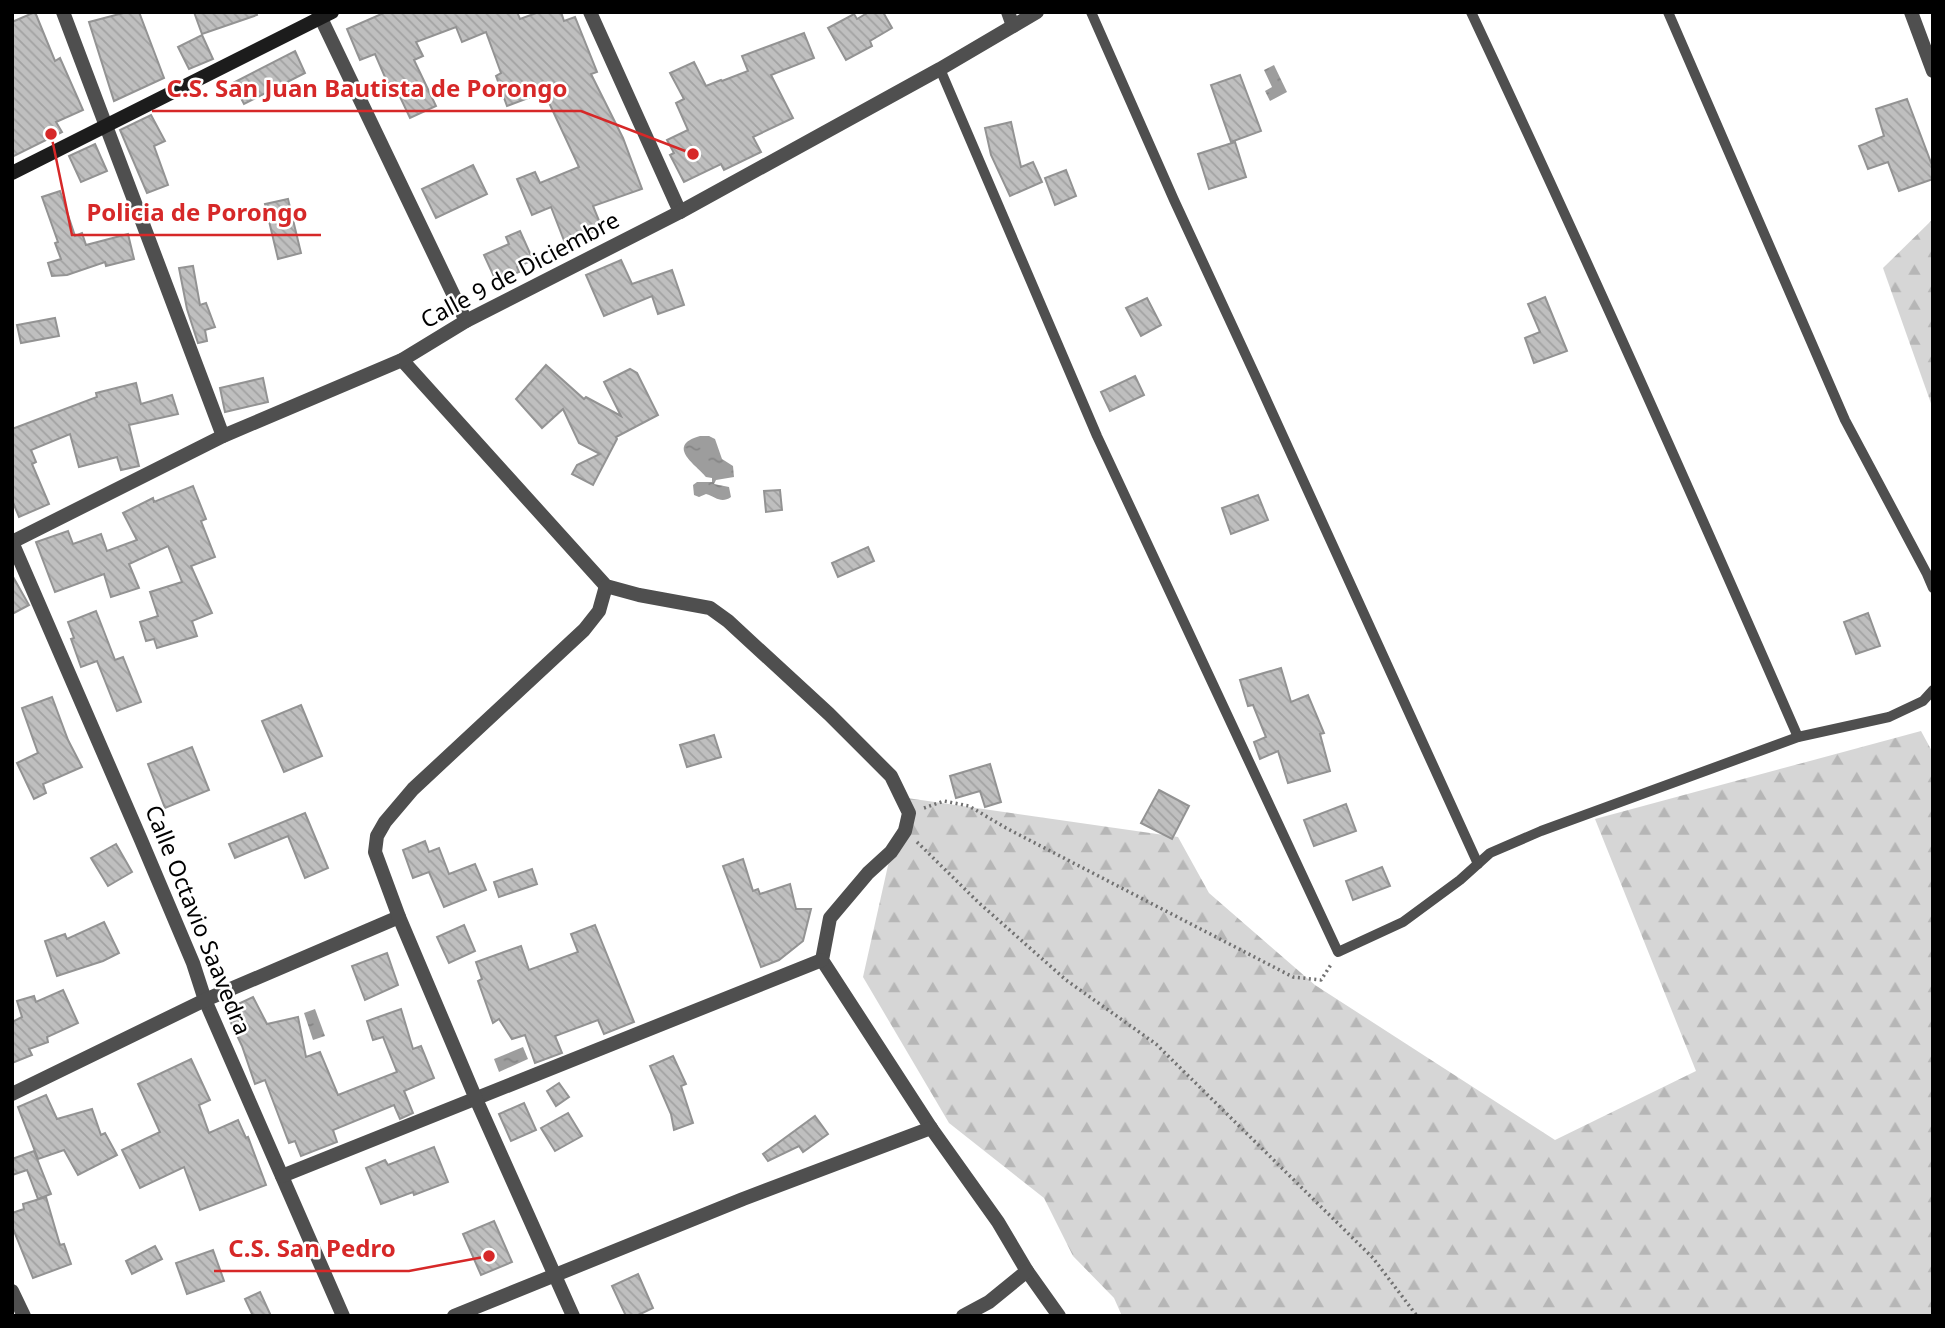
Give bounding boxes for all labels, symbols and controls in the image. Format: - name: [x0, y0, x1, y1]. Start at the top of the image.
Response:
- callout: C.S. San Juan Bautista de Porongo: [152, 66, 581, 111]
- text: C.S. San Juan Bautista de Porongo: [167, 71, 567, 104]
- callout: Policia de Porongo: [72, 190, 321, 235]
- text: Policia de Porongo: [86, 195, 308, 228]
- street label: Calle 9 de Diciembre: [415, 203, 625, 335]
- street label: Calle Octavio Saavedra: [138, 800, 260, 1039]
- callout: C.S. San Pedro: [214, 1226, 409, 1271]
- text: C.S. San Pedro: [228, 1231, 396, 1264]

